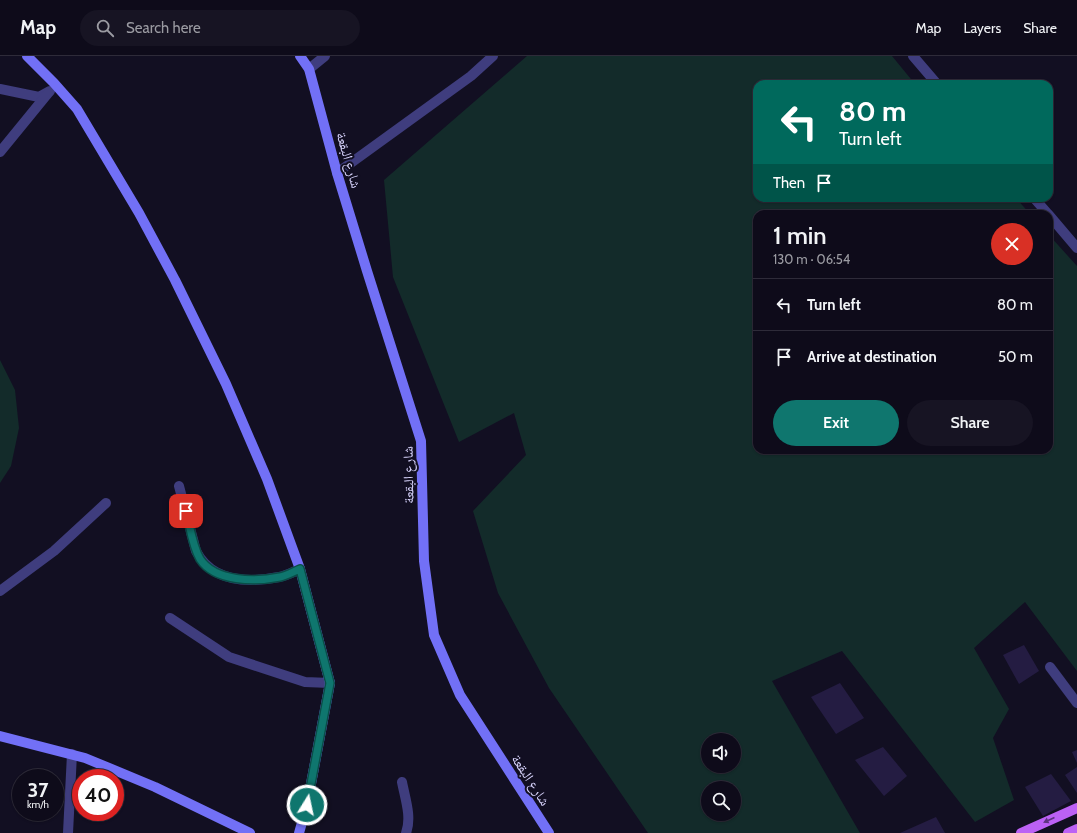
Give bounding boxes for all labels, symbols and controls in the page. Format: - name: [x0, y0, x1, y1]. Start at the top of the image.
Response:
- search box: [80, 10, 360, 46]
- text: Map: [20, 16, 56, 39]
- icon: search: [94, 17, 116, 39]
- text: Search here: [126, 19, 201, 37]
- text: Map: [916, 19, 941, 37]
- text: Layers: [963, 19, 1001, 37]
- text: Share: [1023, 19, 1057, 37]
- text: 80 m: [839, 94, 906, 128]
- icon: left: [773, 96, 825, 148]
- text: Turn left: [839, 128, 902, 150]
- street label: شارع البقعة: [331, 130, 366, 190]
- icon: arrive: [813, 172, 835, 194]
- text: Then: [773, 174, 805, 192]
- text: 1 min: [773, 221, 827, 250]
- button: close: [991, 223, 1033, 265]
- text: 130 m · 06:54: [773, 251, 850, 267]
- icon: left: [773, 294, 795, 316]
- text: Turn left: [807, 296, 861, 314]
- text: 80 m: [997, 296, 1033, 314]
- icon: arrive: [773, 346, 795, 368]
- text: Arrive at destination: [807, 348, 937, 366]
- text: 50 m: [998, 348, 1033, 366]
- button: Exit: [773, 400, 899, 446]
- button: Share: [907, 400, 1033, 446]
- street label: شارع البقعة: [398, 446, 419, 504]
- pin: [169, 494, 203, 528]
- icon: arrive: [175, 500, 197, 522]
- map controls: [701, 733, 741, 821]
- button: sound: [701, 733, 741, 773]
- street label: شارع البقعة: [507, 751, 554, 810]
- speed limit sign: 40: [72, 769, 124, 821]
- text: 37: [28, 778, 48, 802]
- button: search: [701, 781, 741, 821]
- position arrow: [286, 784, 328, 826]
- text: km/h: [27, 798, 49, 811]
- one-way arrow: [1042, 818, 1054, 824]

